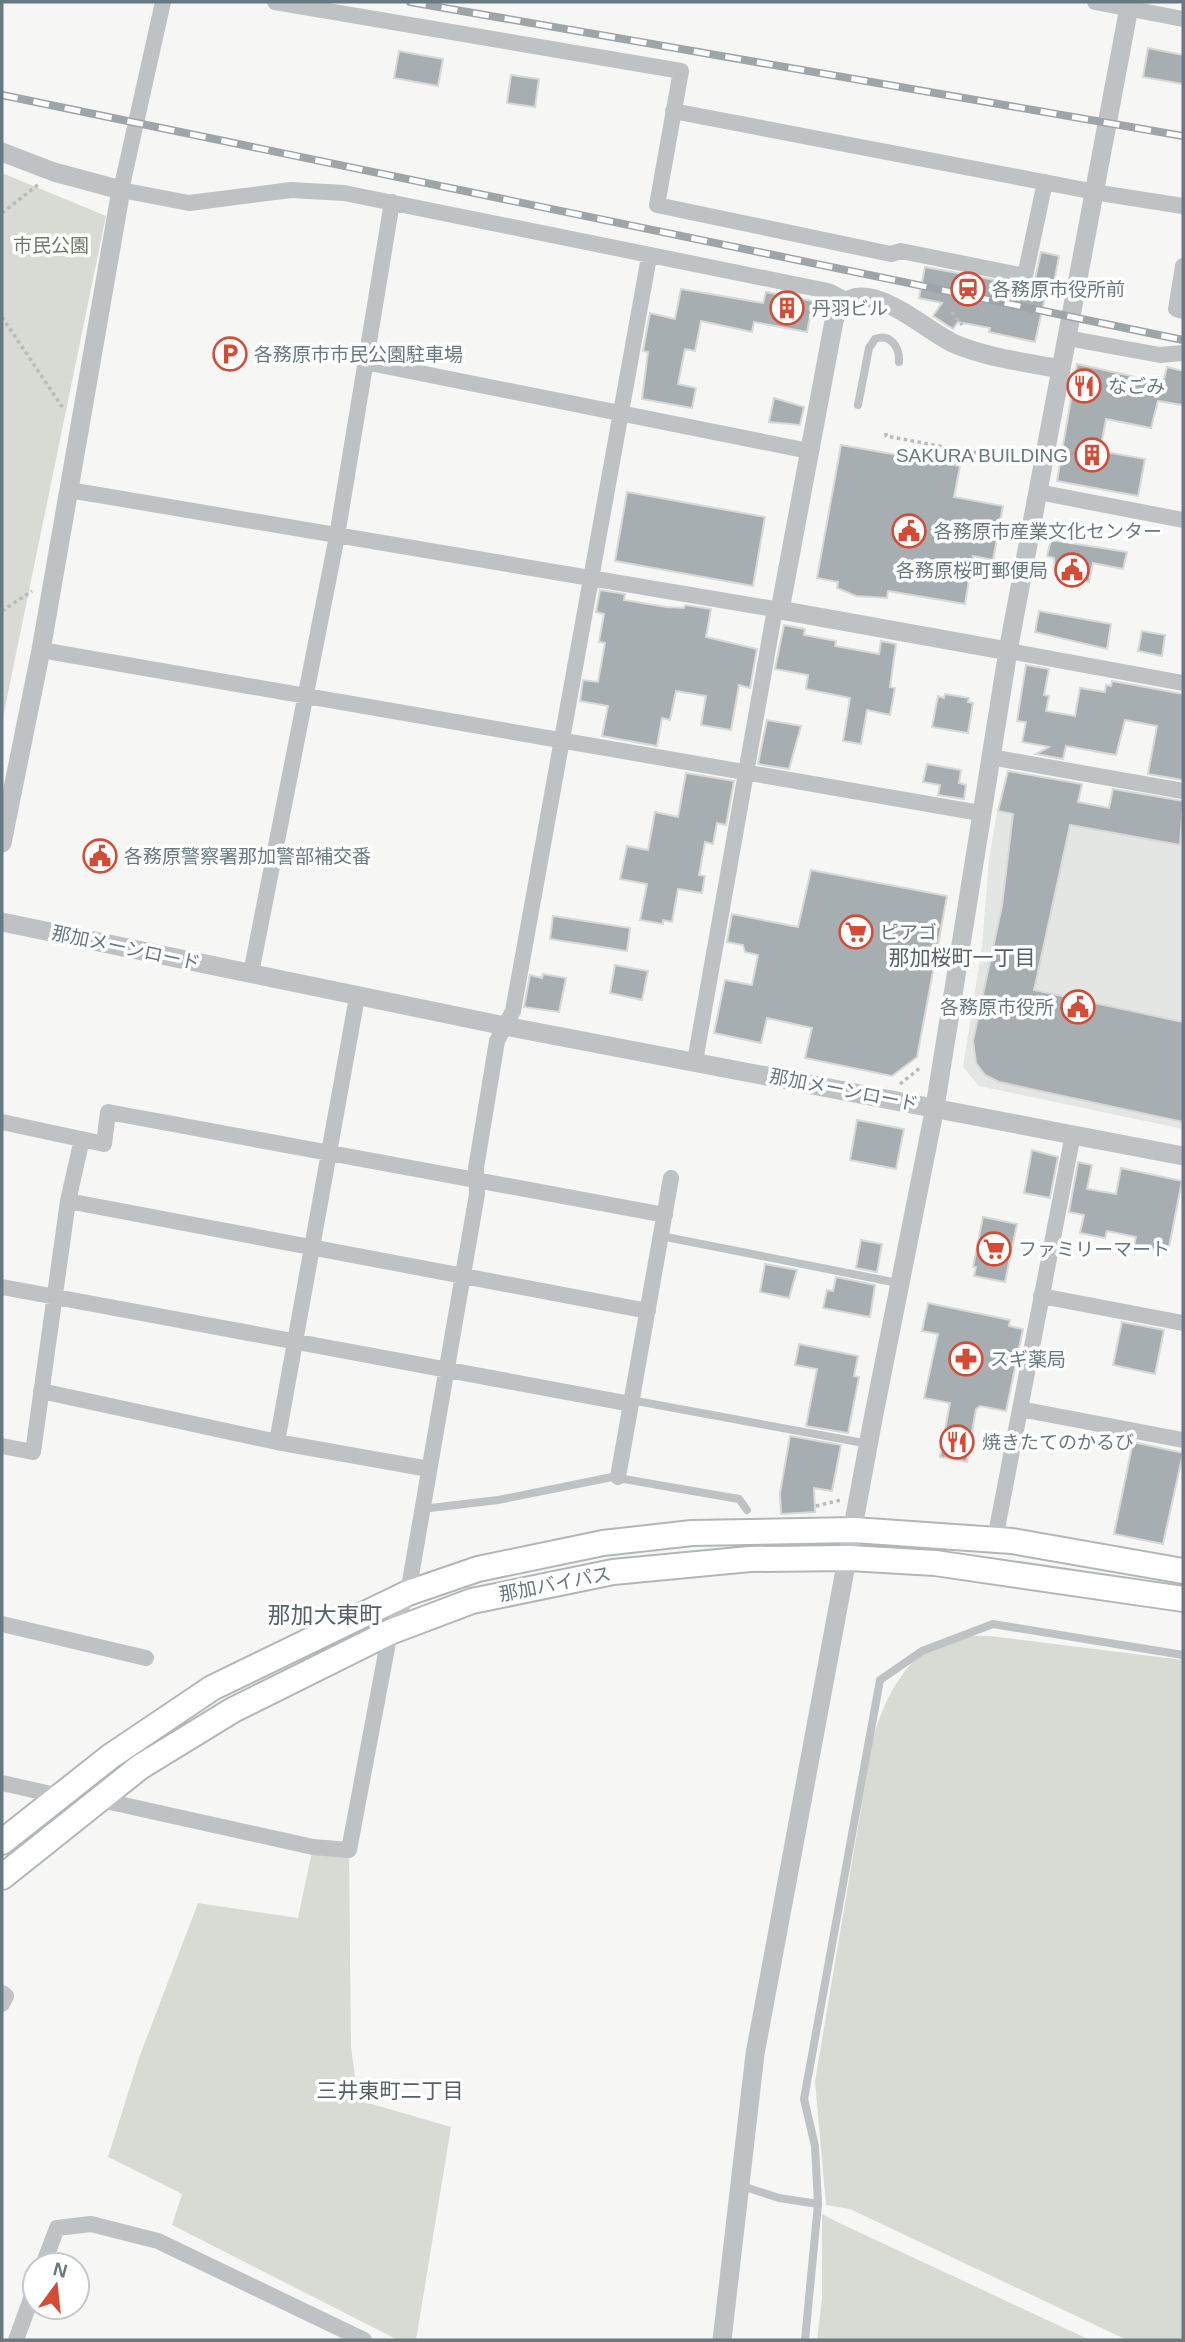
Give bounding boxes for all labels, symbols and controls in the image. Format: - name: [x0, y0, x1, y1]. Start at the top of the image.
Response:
- park label: 市民公園: [13, 235, 89, 256]
- station icon: 各務原市役所前: [949, 270, 987, 308]
- place label: 各務原市役所前: [992, 279, 1125, 300]
- building icon: 丹羽ビル: [768, 289, 806, 327]
- place label: 丹羽ビル: [812, 298, 888, 319]
- parking icon: 各務原市市民公園駐車場: [211, 335, 249, 373]
- place label: 各務原市市民公園駐車場: [254, 344, 463, 365]
- restaurant icon: なごみ: [1065, 367, 1103, 405]
- place label: なごみ: [1108, 376, 1165, 397]
- building icon: SAKURA BUILDING: [1073, 436, 1111, 474]
- place label: SAKURA BUILDING: [896, 445, 1068, 466]
- public building icon: 各務原市産業文化センター: [890, 512, 928, 550]
- place label: 各務原市産業文化センター: [934, 521, 1162, 542]
- public building icon: 各務原桜町郵便局: [1053, 551, 1091, 589]
- place label: 各務原桜町郵便局: [896, 560, 1048, 581]
- public building icon: 各務原警察署那加警部補交番: [81, 837, 119, 875]
- place label: 各務原警察署那加警部補交番: [124, 846, 371, 867]
- supermarket icon: ピアゴ: [837, 913, 875, 951]
- street label: 那加メーンロード: [50, 922, 202, 974]
- place label: ピアゴ: [880, 922, 937, 943]
- district label: 那加桜町一丁目: [889, 946, 1036, 969]
- public building icon: 各務原市役所: [1059, 988, 1097, 1026]
- place label: 各務原市役所: [940, 997, 1054, 1018]
- street label: 那加メーンロード: [768, 1065, 920, 1115]
- supermarket icon: ファミリーマート: [975, 1230, 1013, 1268]
- place label: ファミリーマート: [1018, 1239, 1170, 1260]
- pharmacy icon: スギ薬局: [947, 1340, 985, 1378]
- place label: スギ薬局: [990, 1349, 1066, 1370]
- restaurant icon: 焼きたてのかるび: [938, 1423, 976, 1461]
- place label: 焼きたてのかるび: [982, 1432, 1134, 1453]
- street label: 那加バイパス: [497, 1563, 613, 1605]
- district label: 那加大東町: [268, 1602, 383, 1628]
- district label: 三井東町二丁目: [317, 2079, 464, 2102]
- north arrow: [21, 2251, 91, 2321]
- text: N: [51, 2258, 70, 2282]

